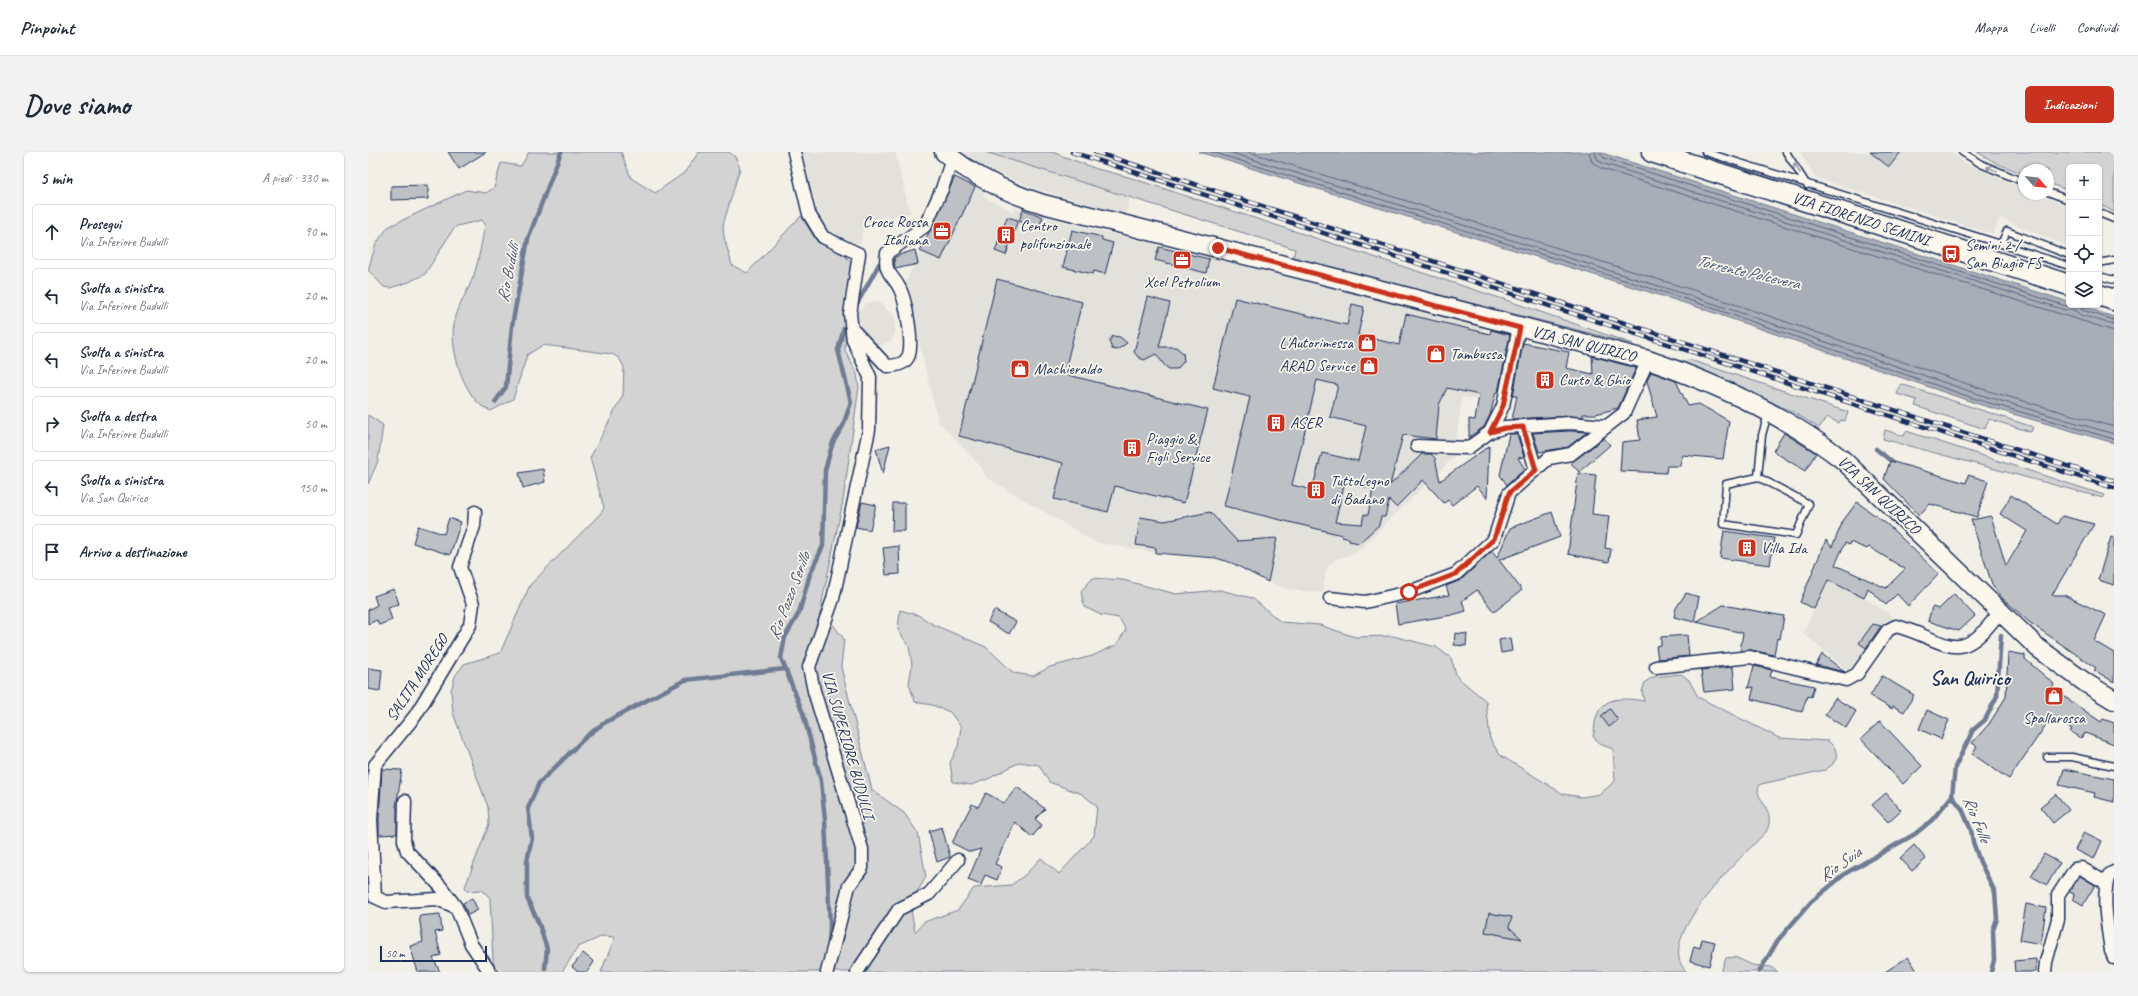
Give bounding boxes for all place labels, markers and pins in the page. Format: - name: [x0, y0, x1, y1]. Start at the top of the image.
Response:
- place label: Croce Rossa Italiana: [863, 212, 929, 250]
- place label: Centro polifunzionale: [1020, 216, 1092, 254]
- office icon: Croce Rossa Italiana: [931, 220, 953, 242]
- building icon: Centro polifunzionale: [995, 224, 1017, 246]
- place label: Semini 2 / San Biagio FS: [1965, 235, 2044, 273]
- bus stop icon: Semini 2 / San Biagio FS: [1940, 243, 1962, 265]
- office icon: Xcel Petrolium: [1171, 249, 1193, 271]
- place label: Xcel Petrolium: [1144, 272, 1221, 292]
- shop icon: L'Autorimessa: [1356, 332, 1378, 354]
- place label: L'Autorimessa: [1279, 333, 1355, 353]
- shop icon: Tambussa: [1425, 343, 1447, 365]
- place label: Tambussa: [1450, 344, 1504, 364]
- shop icon: ARAD Service: [1358, 355, 1380, 377]
- place label: ARAD Service: [1280, 356, 1357, 376]
- shop icon: Machieraldo: [1009, 358, 1031, 380]
- place label: Machieraldo: [1034, 359, 1103, 379]
- building icon: Curto & Ghio: [1534, 369, 1556, 391]
- place label: Curto & Ghio: [1559, 370, 1632, 390]
- building icon: ASER: [1265, 412, 1287, 434]
- place label: ASER: [1290, 413, 1324, 433]
- place label: Piaggio & Figli Service: [1146, 429, 1211, 467]
- building icon: Piaggio & Figli Service: [1121, 437, 1143, 459]
- place label: TuttoLegno di Badano: [1330, 471, 1390, 509]
- building icon: TuttoLegno di Badano: [1305, 479, 1327, 501]
- building icon: Villa Ida: [1736, 537, 1758, 559]
- place label: Villa Ida: [1761, 538, 1808, 558]
- shop icon: Spallarossa: [2043, 685, 2065, 707]
- place label: Spallarossa: [2023, 708, 2086, 728]

